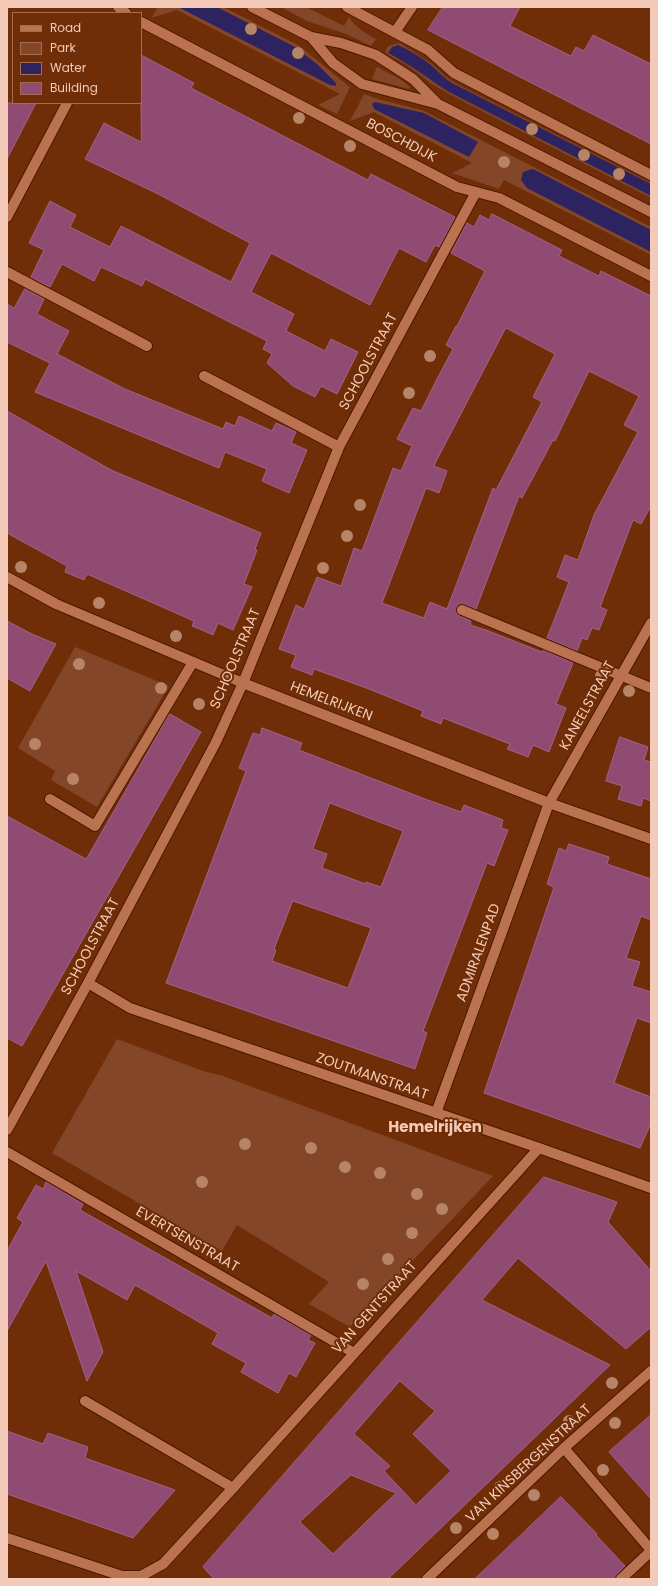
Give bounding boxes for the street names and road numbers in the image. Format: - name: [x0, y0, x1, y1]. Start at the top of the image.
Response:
- street label: BOSCHDIJK: [363, 115, 439, 167]
- street label: SCHOOLSTRAAT: [336, 311, 402, 413]
- street label: SCHOOLSTRAAT: [207, 606, 265, 712]
- street label: KANEELSTRAAT: [557, 659, 619, 753]
- street label: HEMELRIJKEN: [287, 679, 375, 725]
- street label: SCHOOLSTRAAT: [58, 896, 124, 998]
- street label: ADMIRALENPAD: [453, 902, 505, 1004]
- street label: ZOUTMANSTRAAT: [314, 1050, 430, 1104]
- street label: EVERTSENSTRAAT: [133, 1204, 241, 1276]
- street label: VAN GENTSTRAAT: [329, 1258, 421, 1358]
- street label: VAN KINSBERGENSTRAAT: [463, 1401, 595, 1527]

